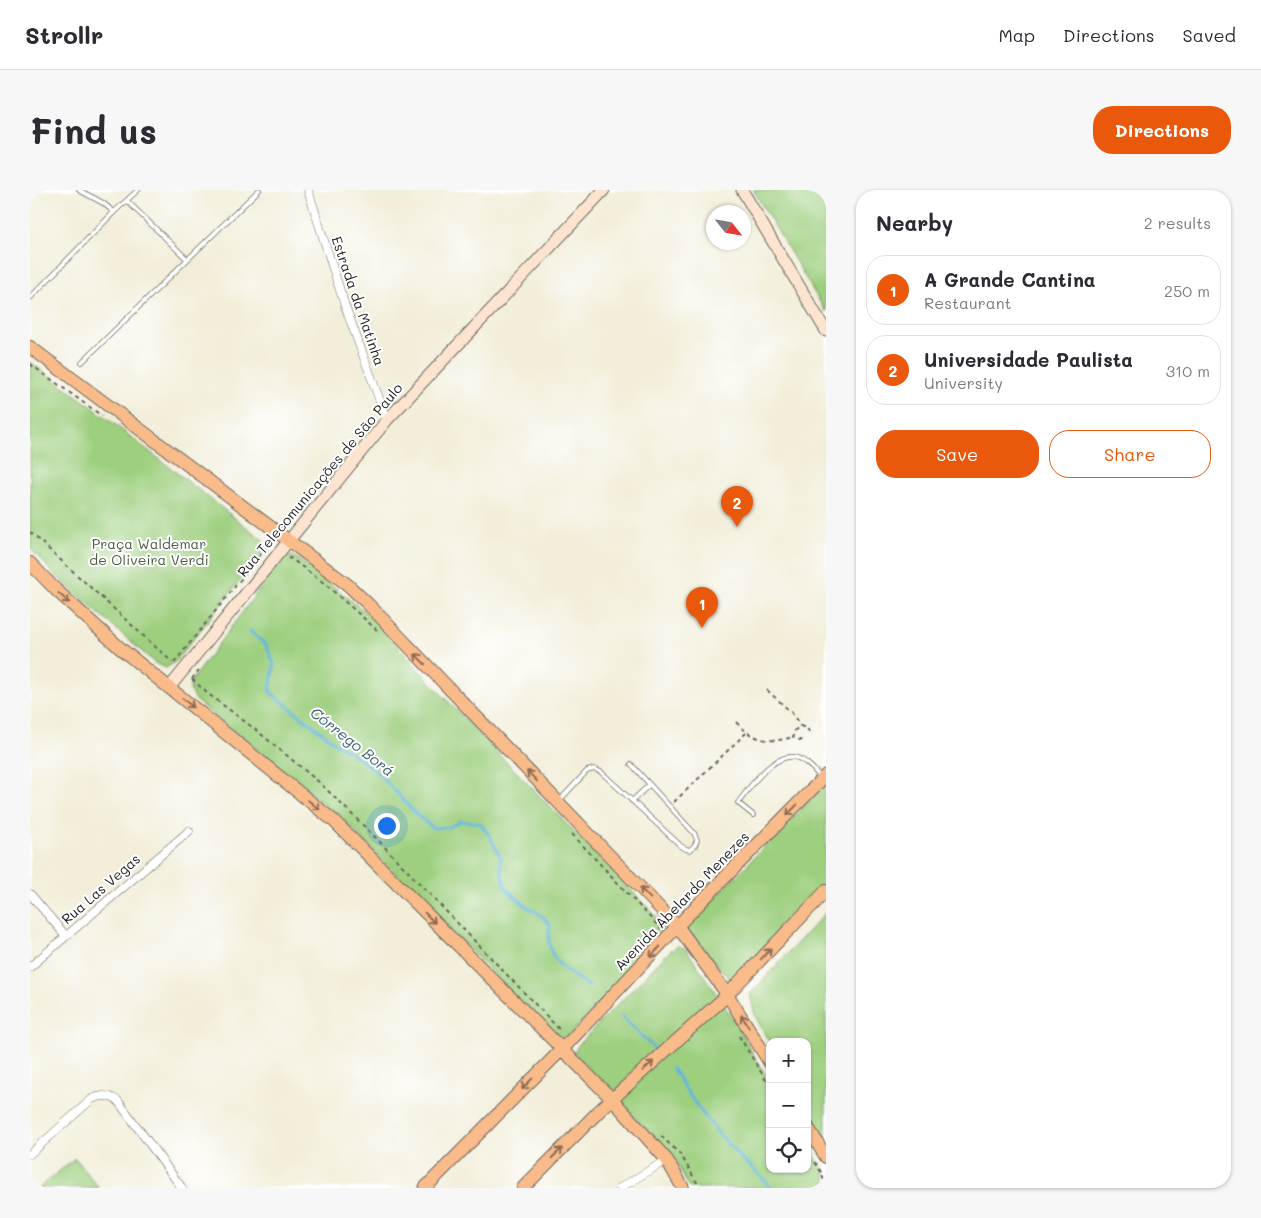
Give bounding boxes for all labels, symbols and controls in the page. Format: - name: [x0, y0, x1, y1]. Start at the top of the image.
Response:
- text: Strollr: [25, 19, 103, 50]
- text: Map: [998, 23, 1035, 47]
- text: Directions: [1063, 23, 1155, 47]
- text: Saved: [1183, 23, 1236, 47]
- button: Directions: [1093, 106, 1231, 154]
- text: Find us: [30, 107, 157, 153]
- north arrow: [706, 205, 751, 250]
- text: Nearby: [876, 209, 953, 236]
- text: 2 results: [1144, 212, 1211, 233]
- street label: Estrada da Matinha: [327, 234, 390, 368]
- text: A Grande Cantina: [924, 267, 1095, 292]
- text: 1: [889, 280, 897, 301]
- text: 250 m: [1164, 280, 1210, 301]
- text: Restaurant: [924, 292, 1012, 313]
- text: Universidade Paulista: [924, 347, 1133, 372]
- text: 2: [889, 360, 897, 381]
- text: 310 m: [1166, 360, 1210, 381]
- text: University: [924, 372, 1003, 393]
- street label: Rua Telecomunicações de São Paulo: [233, 379, 406, 581]
- button: Save: [876, 430, 1039, 478]
- button: Share: [1049, 430, 1211, 478]
- pin: 2: [721, 486, 753, 527]
- park label: Praça Waldemar de Oliveira Verdi: [89, 534, 209, 569]
- pin: 1: [686, 587, 718, 628]
- one-way arrow: [58, 592, 71, 603]
- one-way arrow: [414, 652, 426, 665]
- one-way arrow: [181, 697, 194, 708]
- water label: Córrego Borá: [306, 702, 399, 780]
- one-way arrow: [526, 770, 538, 783]
- one-way arrow: [308, 799, 321, 810]
- one-way arrow: [786, 803, 798, 816]
- your location: [374, 813, 400, 839]
- street label: Avenida Abelardo Menezes: [610, 827, 753, 974]
- street label: Rua Las Vegas: [57, 849, 144, 928]
- one-way arrow: [639, 887, 651, 900]
- one-way arrow: [424, 912, 437, 924]
- one-way arrow: [649, 945, 661, 958]
- one-way arrow: [759, 949, 771, 961]
- one-way arrow: [739, 1015, 749, 1029]
- map controls: [766, 1038, 811, 1173]
- button: +: [766, 1038, 811, 1083]
- one-way arrow: [641, 1061, 654, 1072]
- one-way arrow: [521, 1077, 533, 1090]
- button: −: [766, 1083, 811, 1128]
- button: locate: [766, 1128, 811, 1173]
- one-way arrow: [551, 1147, 563, 1159]

